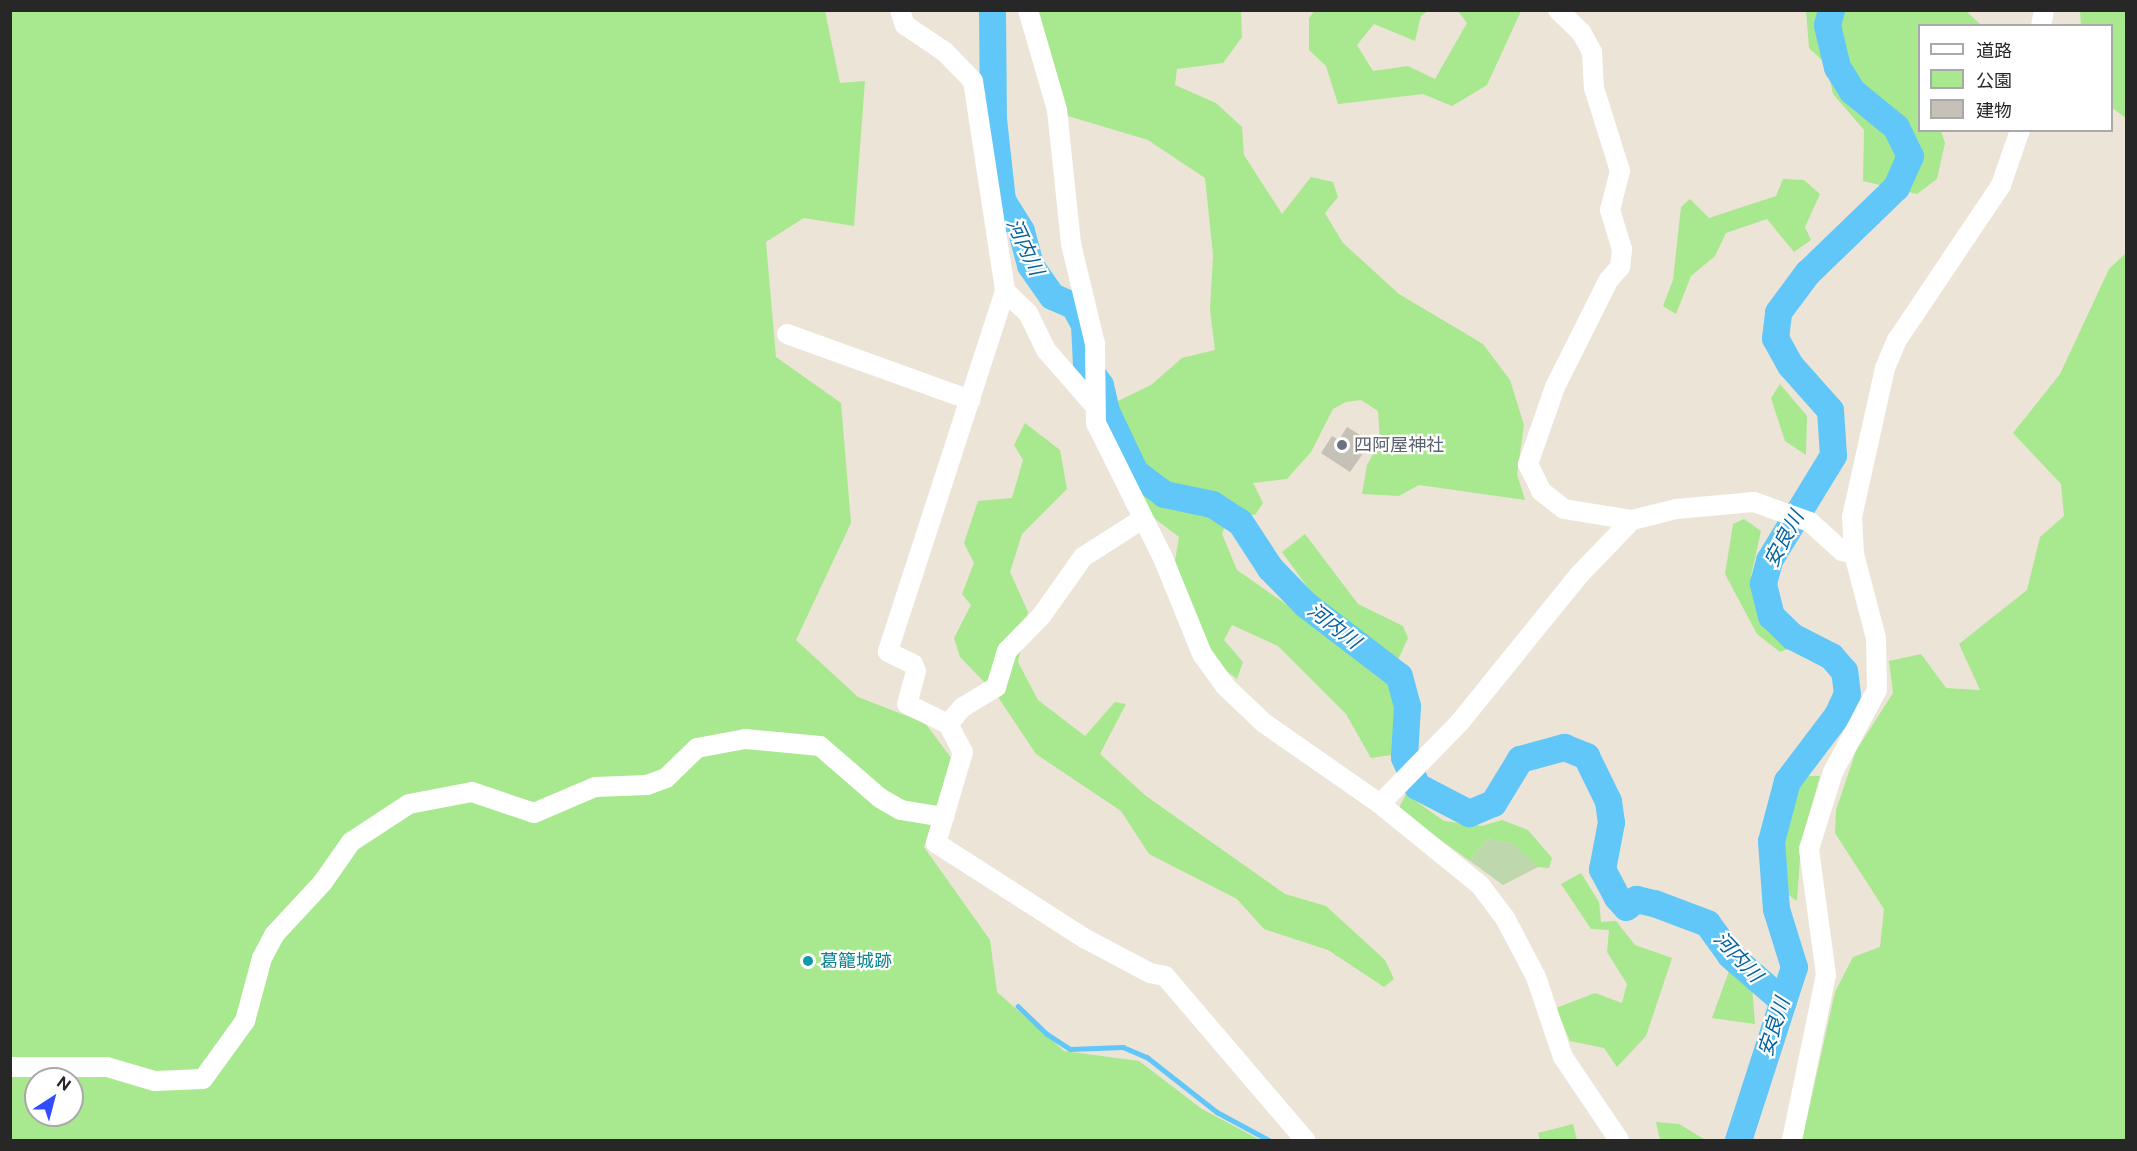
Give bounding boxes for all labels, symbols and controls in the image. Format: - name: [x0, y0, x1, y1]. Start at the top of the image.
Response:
- legend: [1918, 24, 2113, 132]
- text: 道路: [1976, 40, 2012, 61]
- text: 公園: [1976, 70, 2012, 91]
- text: 建物: [1976, 100, 2012, 121]
- water label: 河内川: [1001, 215, 1049, 279]
- place label: 四阿屋神社: [1354, 434, 1444, 456]
- marker: 四阿屋神社: [1335, 438, 1349, 452]
- water label: 安良川: [1759, 507, 1809, 571]
- water label: 河内川: [1303, 598, 1365, 654]
- water label: 河内川: [1709, 927, 1767, 987]
- place label: 葛籠城跡: [820, 950, 892, 972]
- marker: 葛籠城跡: [801, 954, 815, 968]
- water label: 安良川: [1753, 995, 1795, 1059]
- north arrow: [24, 1067, 84, 1127]
- text: N: [53, 1072, 74, 1095]

